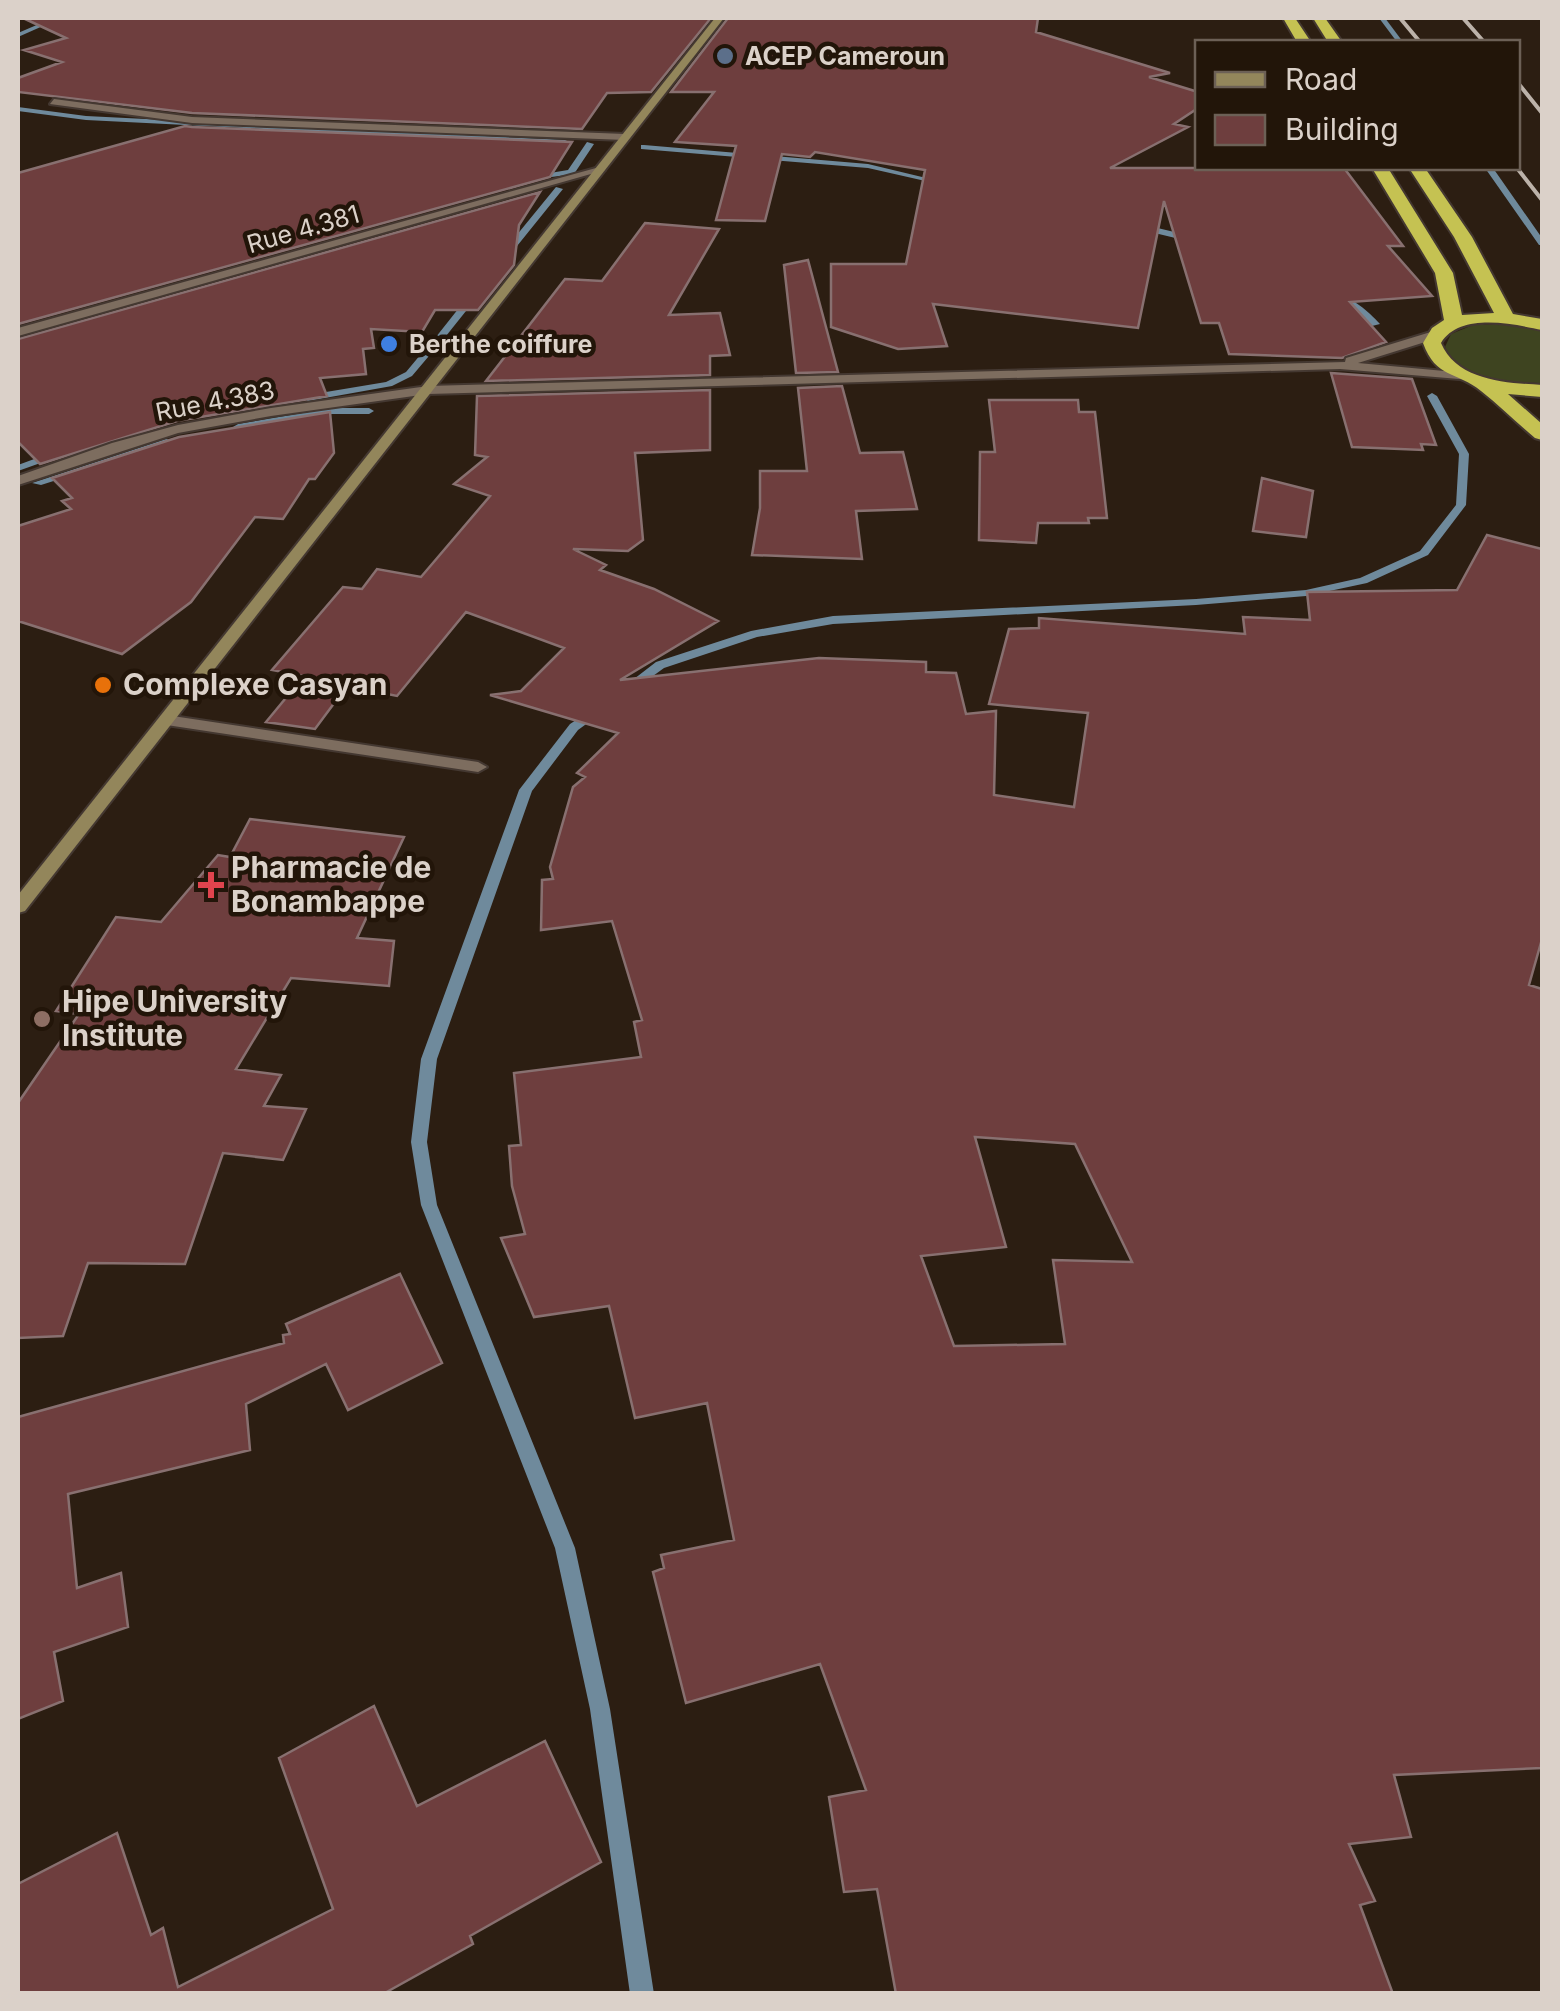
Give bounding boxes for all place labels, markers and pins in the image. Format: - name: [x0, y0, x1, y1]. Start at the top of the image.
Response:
- place label: ACEP Cameroun: [745, 41, 945, 71]
- marker: ACEP Cameroun: [714, 45, 736, 67]
- place label: Berthe coiffure: [409, 329, 592, 359]
- marker: Berthe coiffure: [378, 333, 400, 355]
- place label: Complexe Casyan: [123, 666, 387, 702]
- marker: Complexe Casyan: [92, 674, 114, 696]
- place label: Pharmacie de Bonambappe: [231, 849, 431, 919]
- marker: Pharmacie de Bonambappe: [200, 874, 222, 896]
- place label: Hipe University Institute: [62, 983, 287, 1053]
- marker: Hipe University Institute: [31, 1008, 53, 1030]

